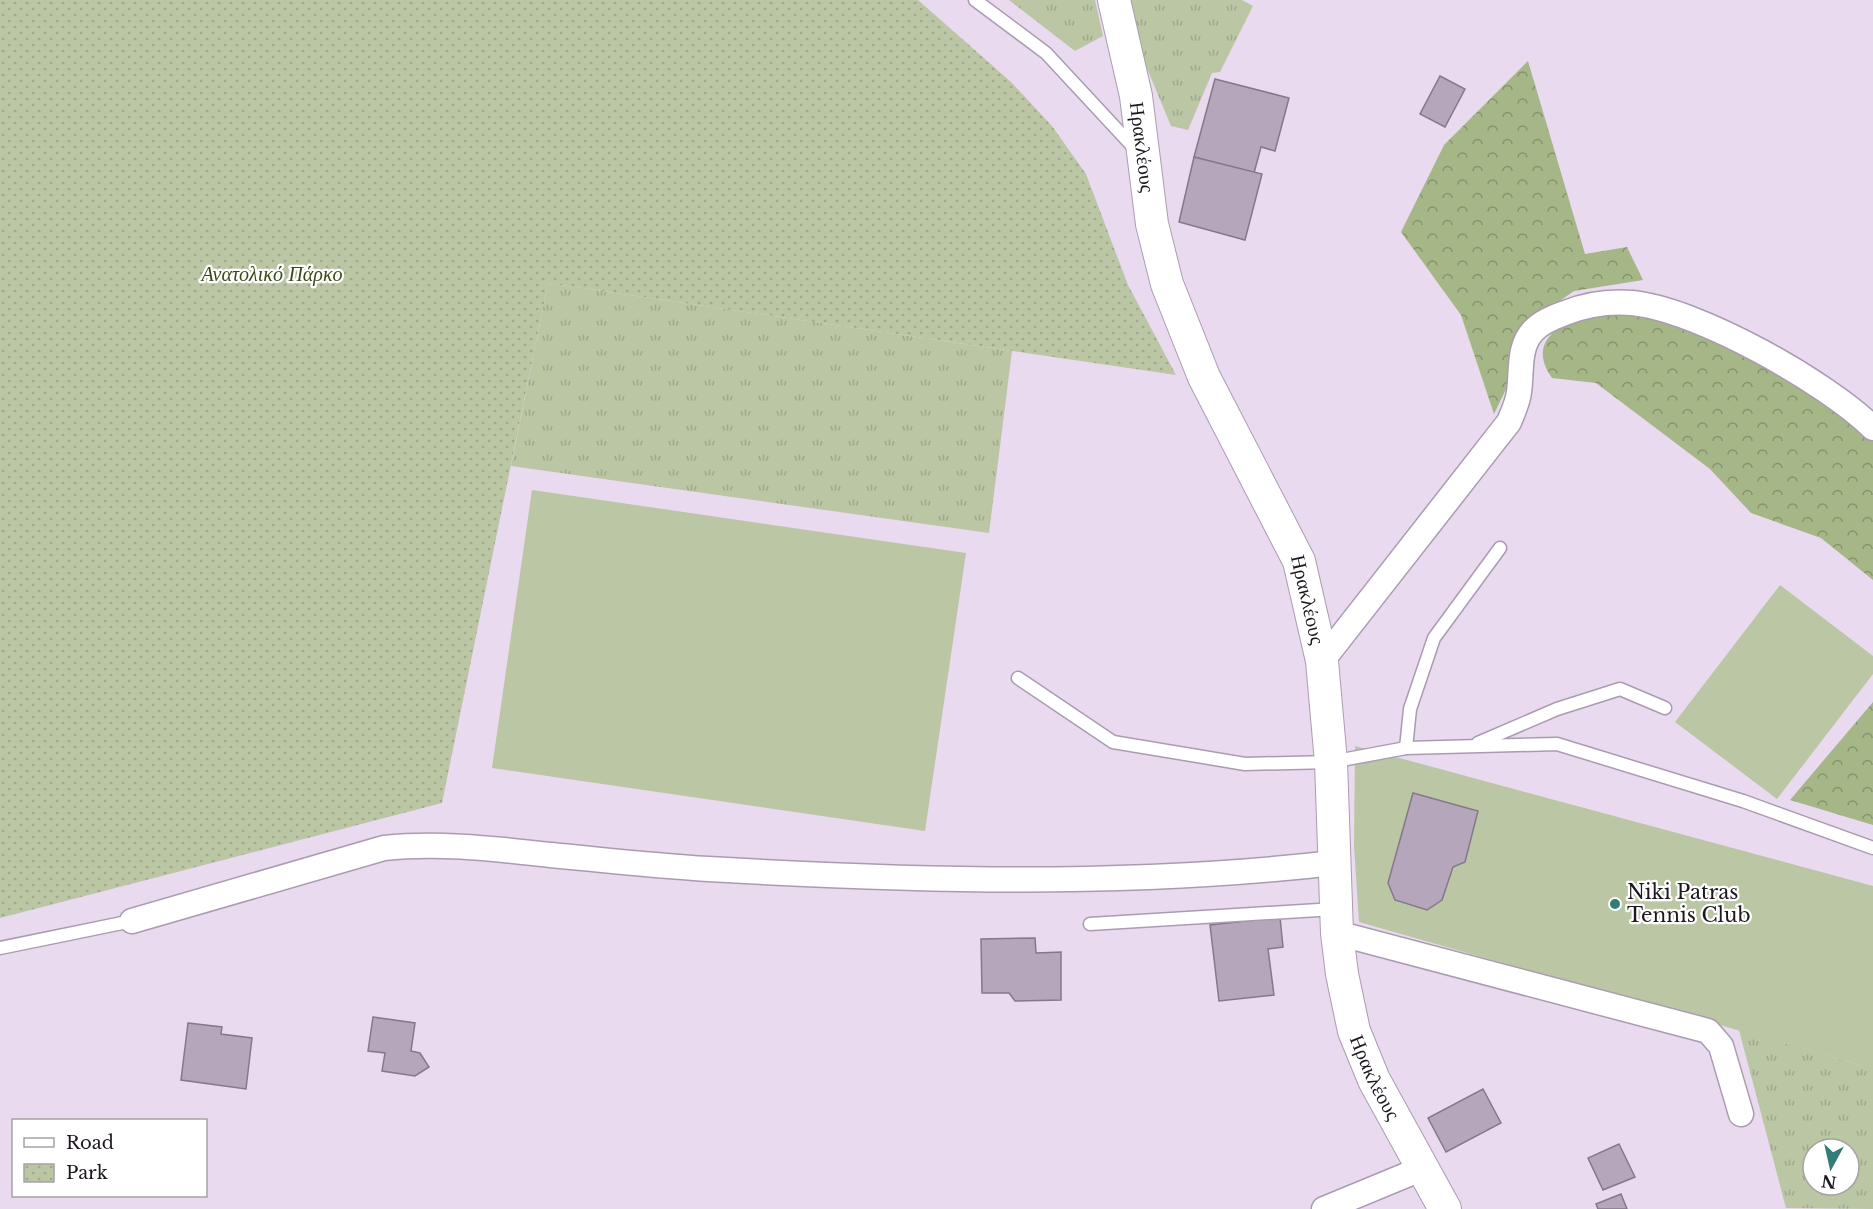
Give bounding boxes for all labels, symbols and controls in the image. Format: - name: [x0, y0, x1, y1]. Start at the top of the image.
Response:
- street label: Ηρακλέους: [1125, 101, 1160, 194]
- park label: Ανατολικό Πάρκο: [199, 262, 343, 286]
- street label: Ηρακλέους: [1286, 552, 1330, 647]
- place label: Niki Patras Tennis Club: [1627, 880, 1751, 927]
- marker: Niki Patras Tennis Club: [1608, 897, 1622, 911]
- street label: Ηρακλέους: [1345, 1031, 1405, 1124]
- legend: [12, 1119, 207, 1197]
- text: Road: [66, 1132, 114, 1154]
- north arrow: [1801, 1137, 1861, 1197]
- text: Park: [66, 1162, 108, 1184]
- text: N: [1820, 1171, 1838, 1193]

